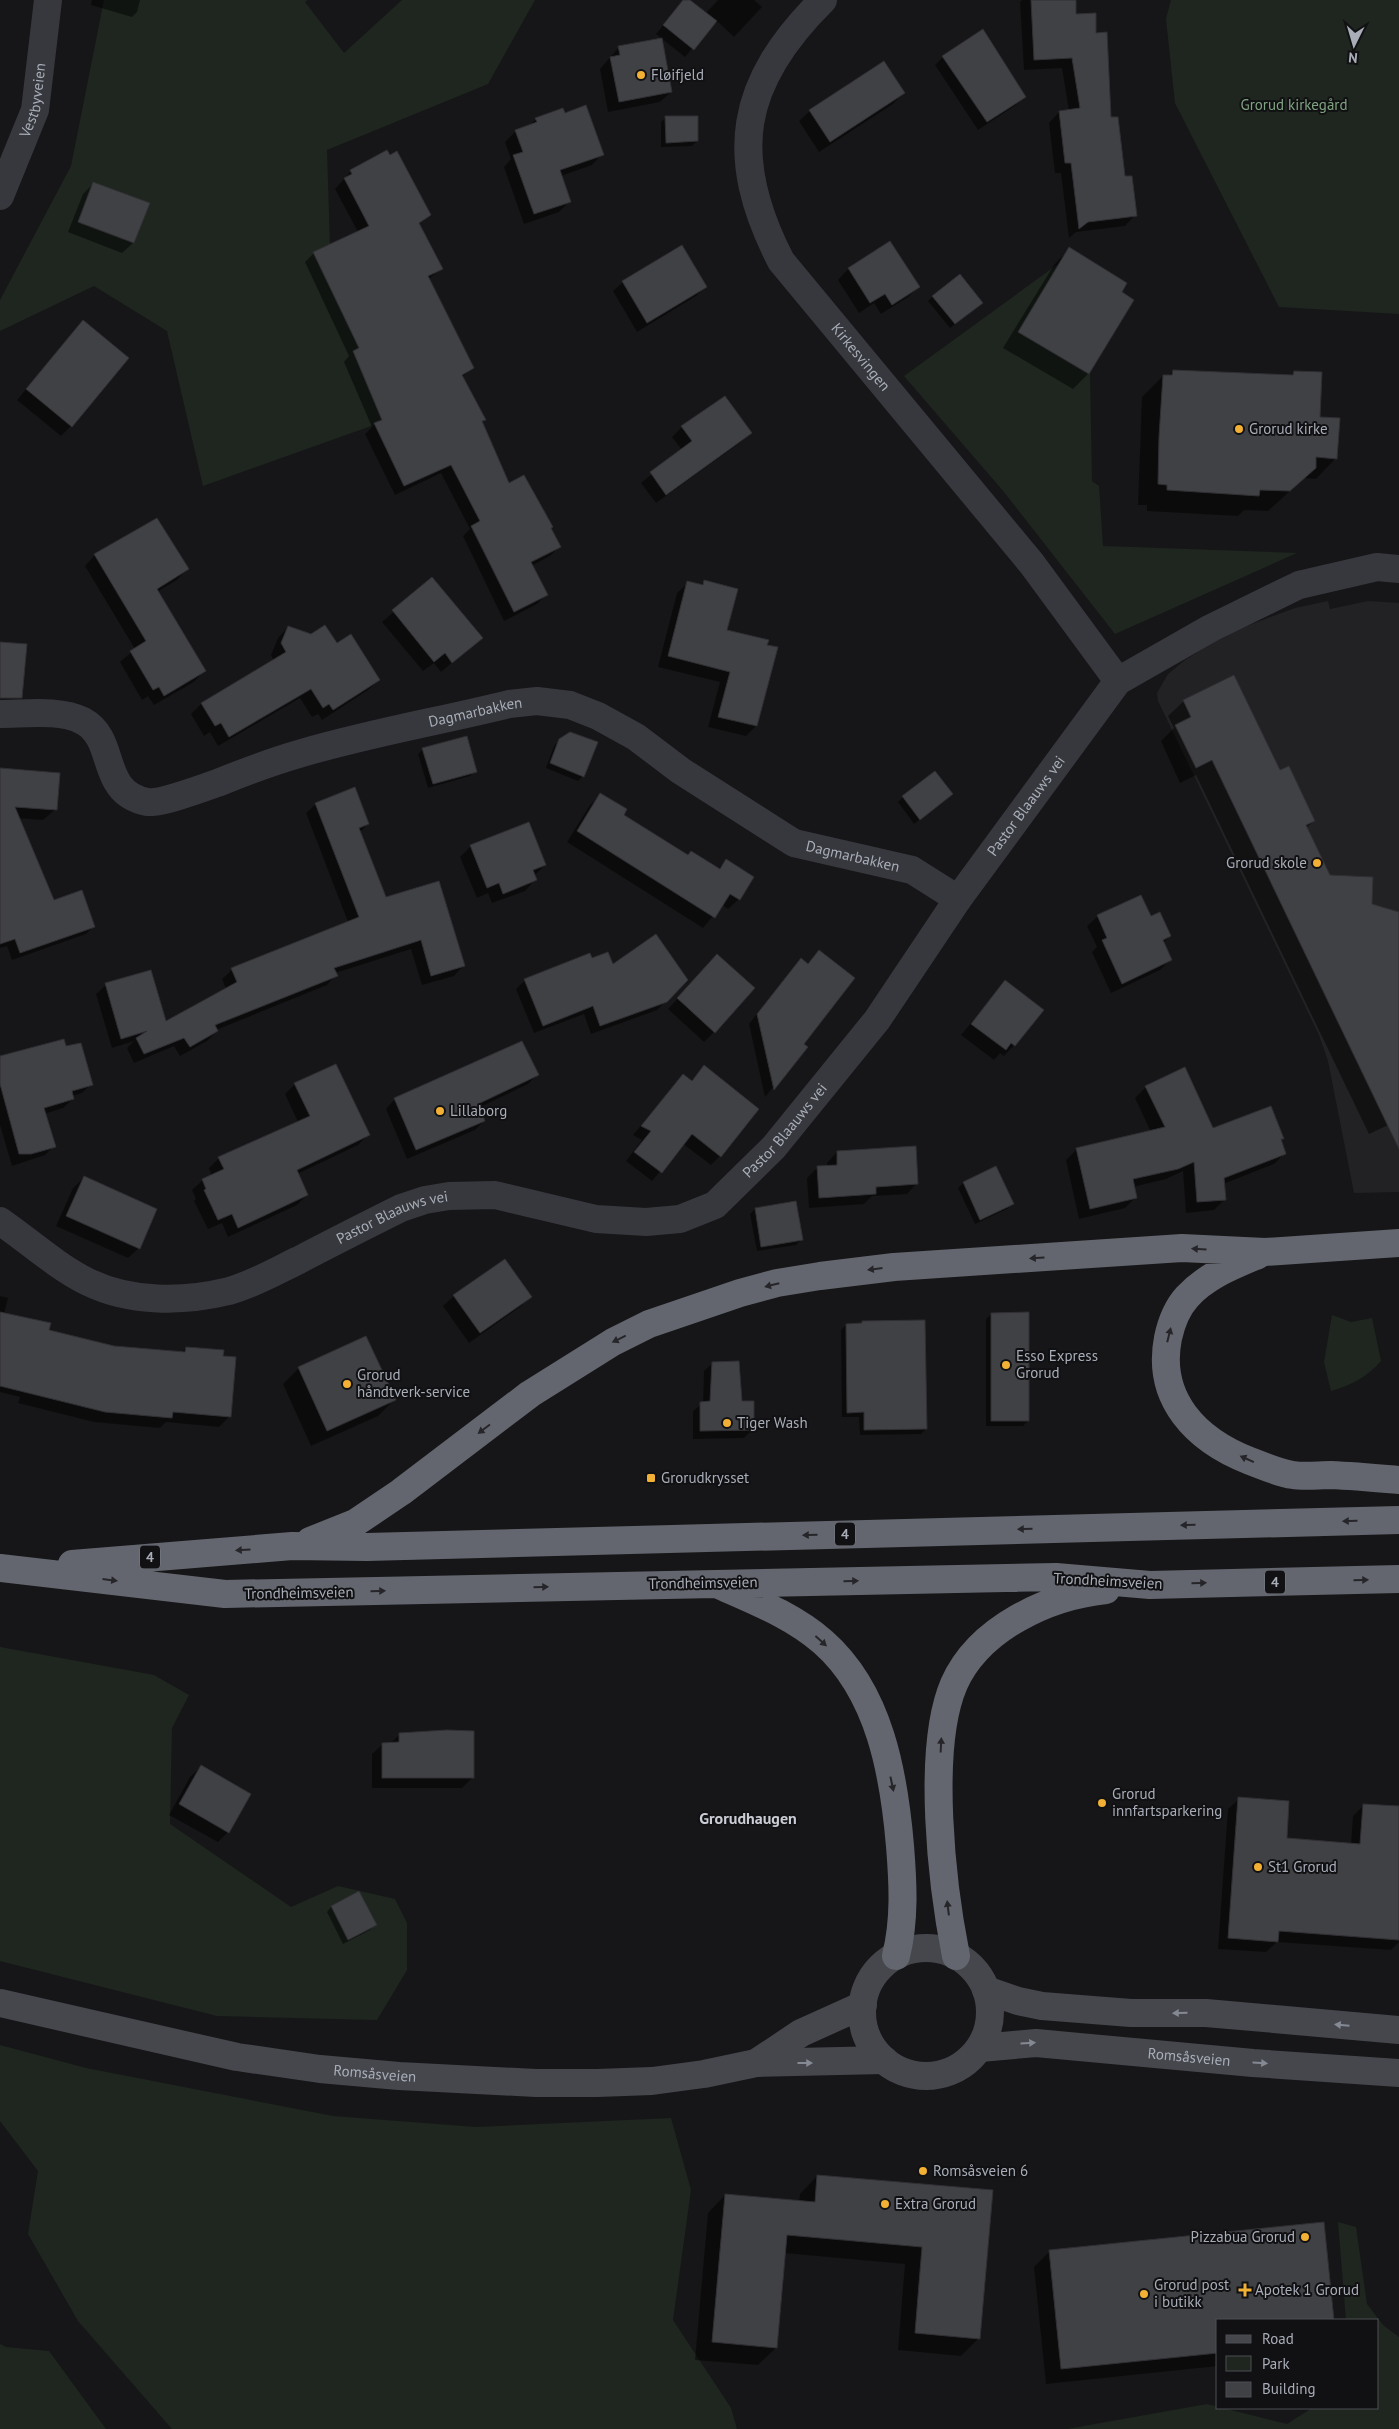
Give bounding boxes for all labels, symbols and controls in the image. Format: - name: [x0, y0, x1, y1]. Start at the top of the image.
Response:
- north arrow: [1329, 20, 1379, 70]
- text: N: [1347, 49, 1358, 67]
- street label: Vestbyveien: [14, 62, 49, 141]
- place label: Fløifjeld: [651, 65, 704, 84]
- marker: Fløifjeld: [635, 69, 647, 81]
- park label: Grorud kirkegård: [1240, 95, 1348, 114]
- street label: Kirkesvingen: [827, 319, 895, 395]
- place label: Grorud kirke: [1249, 419, 1328, 438]
- marker: Grorud kirke: [1233, 423, 1245, 435]
- street label: Dagmarbakken: [427, 693, 523, 731]
- street label: Pastor Blaauws vei: [983, 752, 1069, 860]
- street label: Dagmarbakken: [804, 836, 902, 876]
- place label: Grorud skole: [1226, 853, 1307, 872]
- marker: Grorud skole: [1311, 857, 1323, 869]
- street label: Pastor Blaauws vei: [738, 1079, 831, 1182]
- place label: Lillaborg: [450, 1101, 507, 1120]
- marker: Lillaborg: [434, 1105, 446, 1117]
- street label: Pastor Blaauws vei: [333, 1186, 449, 1248]
- one-way arrow: [1191, 1244, 1207, 1252]
- one-way arrow: [1029, 1254, 1045, 1262]
- one-way arrow: [866, 1265, 882, 1273]
- one-way arrow: [764, 1281, 779, 1289]
- one-way arrow: [1165, 1327, 1173, 1343]
- one-way arrow: [612, 1335, 626, 1343]
- place label: Esso Express Grorud: [1016, 1346, 1098, 1382]
- marker: Esso Express Grorud: [1000, 1359, 1012, 1371]
- place label: Grorud håndtverk-service: [357, 1365, 470, 1401]
- marker: Grorud håndtverk-service: [341, 1378, 353, 1390]
- place label: Tiger Wash: [737, 1413, 808, 1432]
- marker: Tiger Wash: [721, 1417, 733, 1429]
- one-way arrow: [477, 1424, 491, 1434]
- one-way arrow: [1240, 1455, 1254, 1463]
- place label: Grorudkrysset: [661, 1468, 749, 1487]
- marker: Grorudkrysset: [645, 1472, 657, 1484]
- one-way arrow: [1342, 1517, 1358, 1525]
- one-way arrow: [1180, 1521, 1196, 1529]
- road number: 4: [835, 1522, 855, 1546]
- one-way arrow: [1017, 1526, 1033, 1534]
- one-way arrow: [802, 1531, 818, 1539]
- road number: 4: [140, 1545, 160, 1568]
- one-way arrow: [235, 1546, 251, 1554]
- street label: Trondheimsveien: [1053, 1568, 1163, 1593]
- road number: 4: [1265, 1570, 1285, 1594]
- street label: Trondheimsveien: [648, 1572, 758, 1593]
- one-way arrow: [1353, 1575, 1369, 1583]
- one-way arrow: [102, 1576, 118, 1584]
- one-way arrow: [844, 1577, 860, 1585]
- one-way arrow: [1191, 1579, 1207, 1587]
- street label: Trondheimsveien: [244, 1582, 354, 1603]
- one-way arrow: [533, 1583, 549, 1591]
- one-way arrow: [371, 1587, 387, 1595]
- one-way arrow: [815, 1635, 827, 1647]
- one-way arrow: [938, 1737, 946, 1753]
- one-way arrow: [889, 1776, 897, 1792]
- place label: Grorud innfartsparkering: [1112, 1784, 1222, 1820]
- marker: Grorud innfartsparkering: [1096, 1797, 1108, 1809]
- district label: Grorudhaugen: [699, 1808, 797, 1828]
- place label: St1 Grorud: [1268, 1857, 1337, 1876]
- marker: St1 Grorud: [1252, 1861, 1264, 1873]
- one-way arrow: [943, 1899, 951, 1915]
- one-way arrow: [1172, 2009, 1188, 2017]
- one-way arrow: [1334, 2021, 1350, 2029]
- one-way arrow: [1021, 2039, 1037, 2047]
- street label: Romsåsveien: [1147, 2043, 1231, 2070]
- one-way arrow: [797, 2059, 813, 2067]
- street label: Romsåsveien: [333, 2060, 417, 2086]
- one-way arrow: [1252, 2060, 1268, 2068]
- place label: Romsåsveien 6: [933, 2161, 1028, 2180]
- marker: Romsåsveien 6: [917, 2165, 929, 2177]
- place label: Extra Grorud: [895, 2194, 976, 2213]
- marker: Extra Grorud: [879, 2198, 891, 2210]
- place label: Pizzabua Grorud: [1191, 2227, 1295, 2246]
- marker: Pizzabua Grorud: [1299, 2231, 1311, 2243]
- place label: Grorud post i butikk: [1154, 2275, 1229, 2311]
- place label: Apotek 1 Grorud: [1255, 2280, 1359, 2299]
- marker: Apotek 1 Grorud: [1239, 2284, 1251, 2296]
- marker: Grorud post i butikk: [1138, 2288, 1150, 2300]
- legend: [1216, 2319, 1379, 2409]
- text: Road: [1262, 2329, 1294, 2348]
- text: Park: [1262, 2354, 1290, 2373]
- text: Building: [1262, 2379, 1316, 2398]

